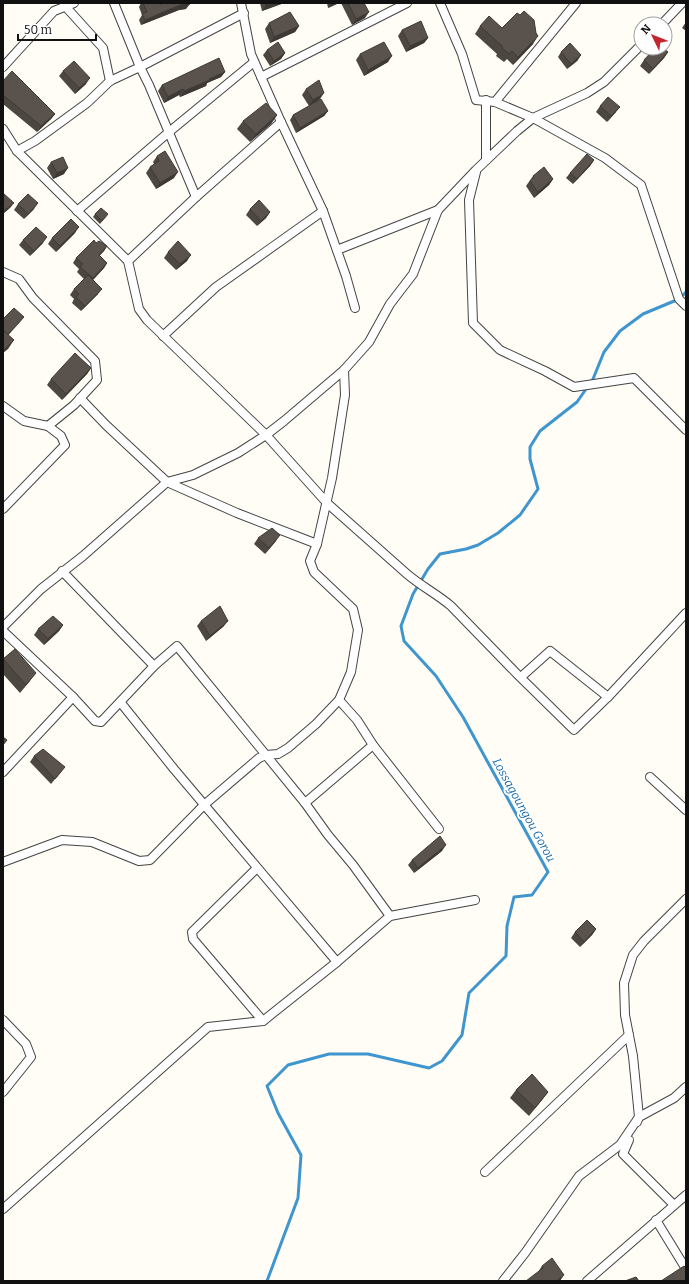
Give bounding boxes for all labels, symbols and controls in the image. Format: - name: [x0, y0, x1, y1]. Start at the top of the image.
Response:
- scale bar: [18, 16, 96, 42]
- north arrow: [633, 16, 673, 56]
- text: N: [638, 22, 654, 37]
- text: 50 m: [24, 23, 53, 37]
- water label: Lossagoungou Gorou: [490, 756, 558, 864]

